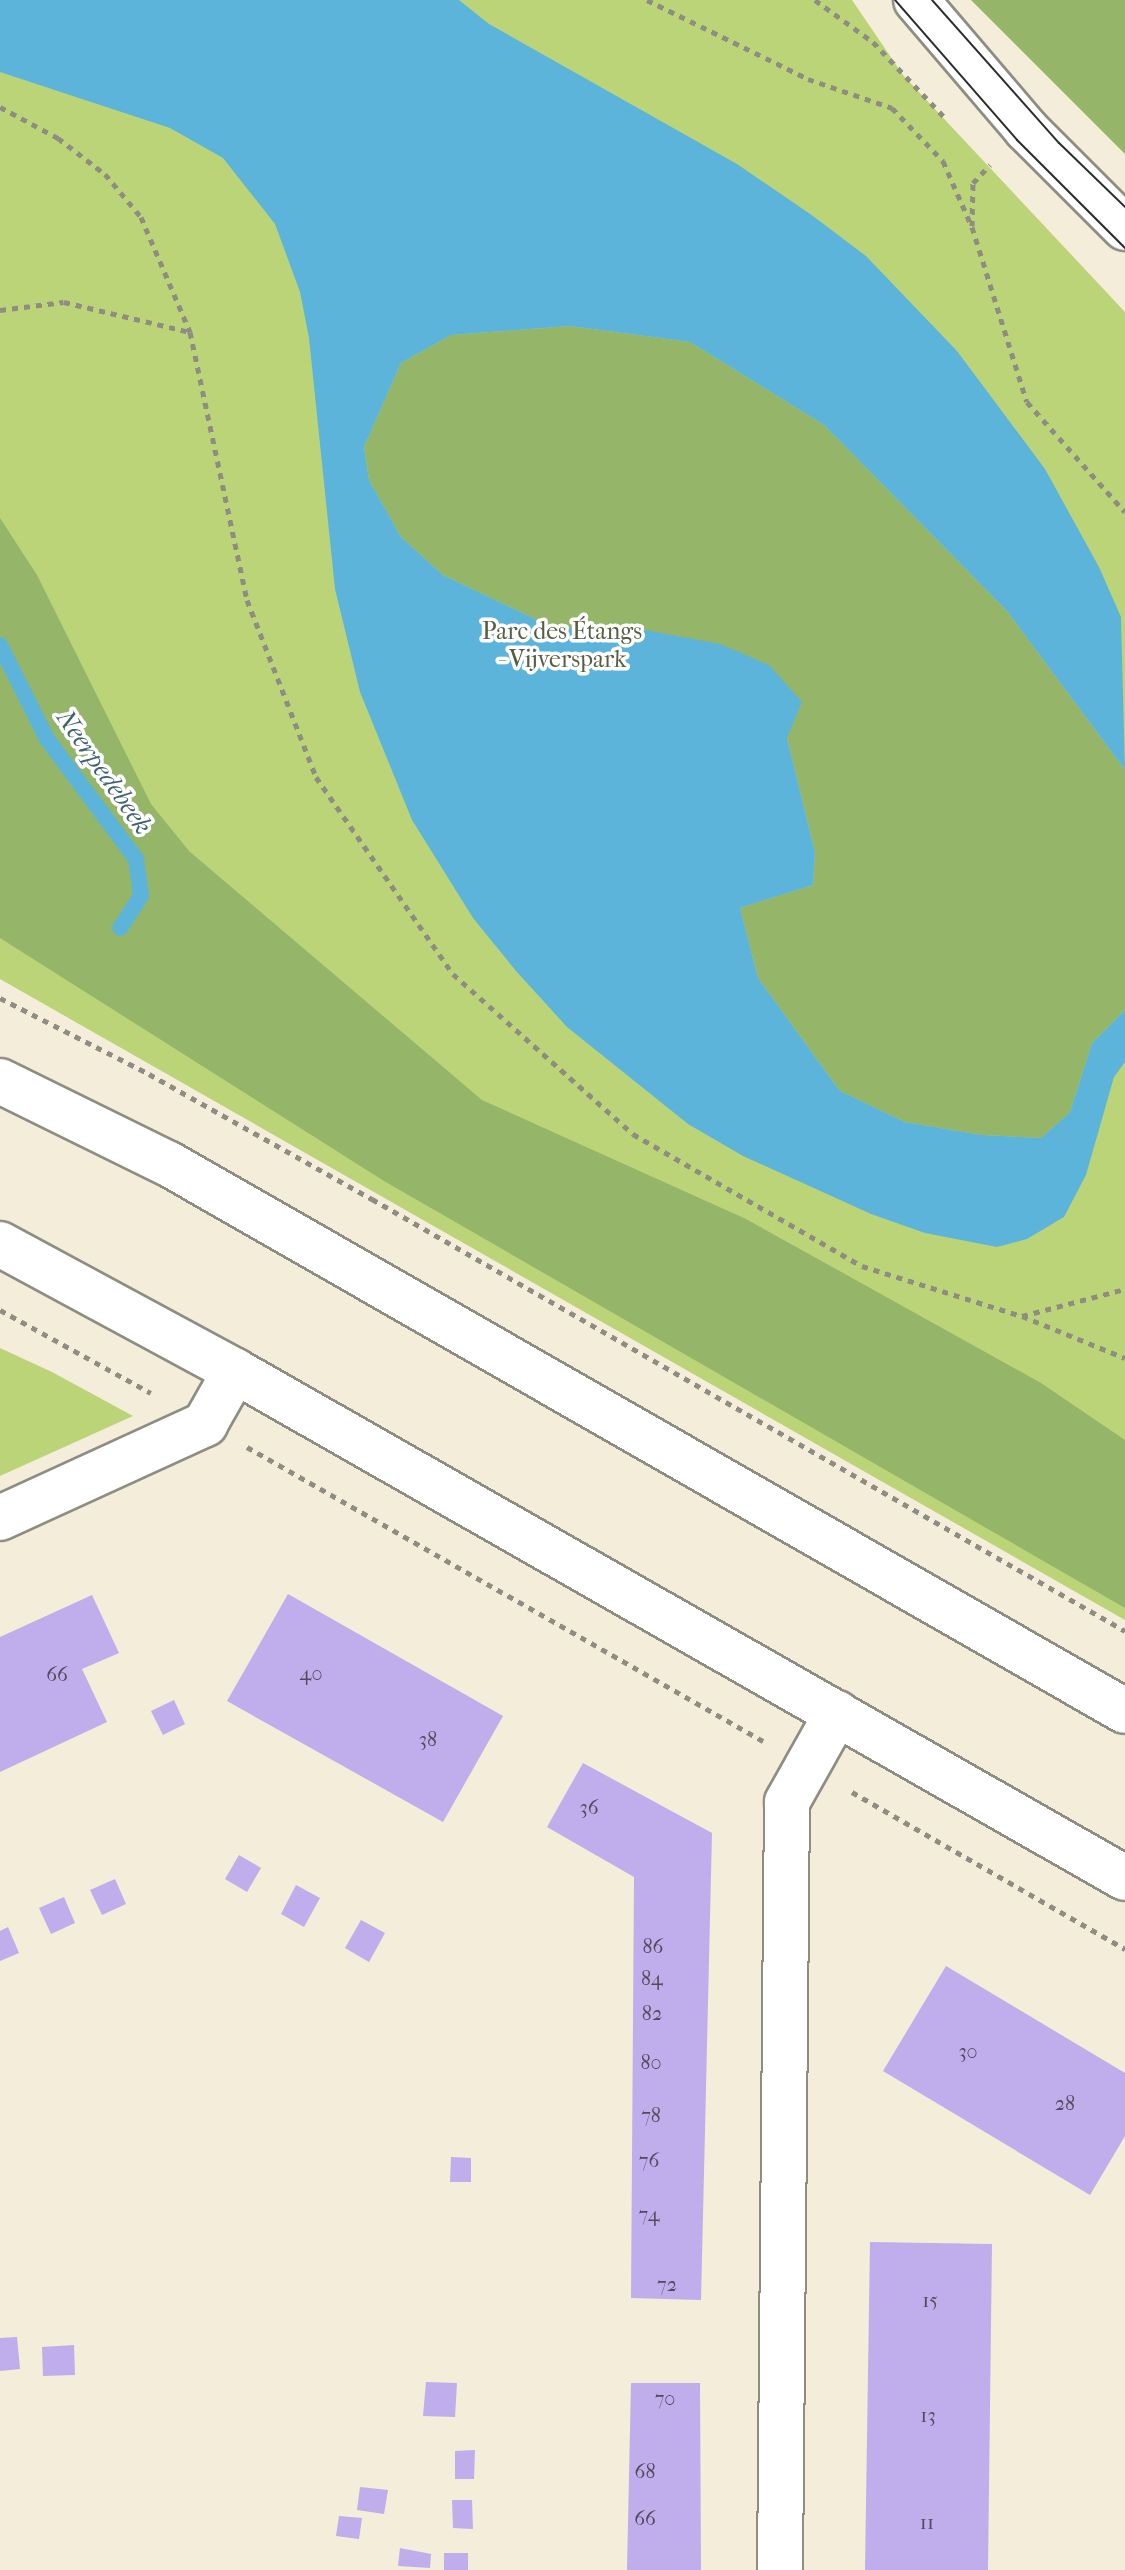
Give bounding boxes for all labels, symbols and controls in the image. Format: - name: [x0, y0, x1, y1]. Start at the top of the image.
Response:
- park label: Parc des Étangs - Vijverspark: [482, 618, 642, 674]
- water label: Neerpedebeek: [50, 704, 158, 840]
- house number: 40: [300, 1661, 322, 1685]
- house number: 66: [46, 1662, 68, 1686]
- house number: 38: [419, 1727, 437, 1751]
- house number: 36: [579, 1795, 599, 1819]
- house number: 86: [643, 1934, 663, 1958]
- house number: 84: [641, 1966, 663, 1990]
- house number: 82: [642, 2001, 662, 2025]
- house number: 30: [958, 2039, 978, 2063]
- house number: 80: [640, 2050, 662, 2074]
- house number: 28: [1055, 2091, 1075, 2115]
- house number: 78: [641, 2103, 661, 2127]
- house number: 76: [639, 2148, 659, 2172]
- house number: 74: [639, 2202, 659, 2226]
- house number: 72: [657, 2272, 677, 2296]
- house number: 15: [922, 2288, 938, 2312]
- house number: 70: [655, 2386, 675, 2410]
- house number: 13: [920, 2403, 936, 2427]
- house number: 68: [635, 2459, 655, 2483]
- house number: 66: [634, 2506, 656, 2530]
- house number: 11: [920, 2510, 934, 2534]

